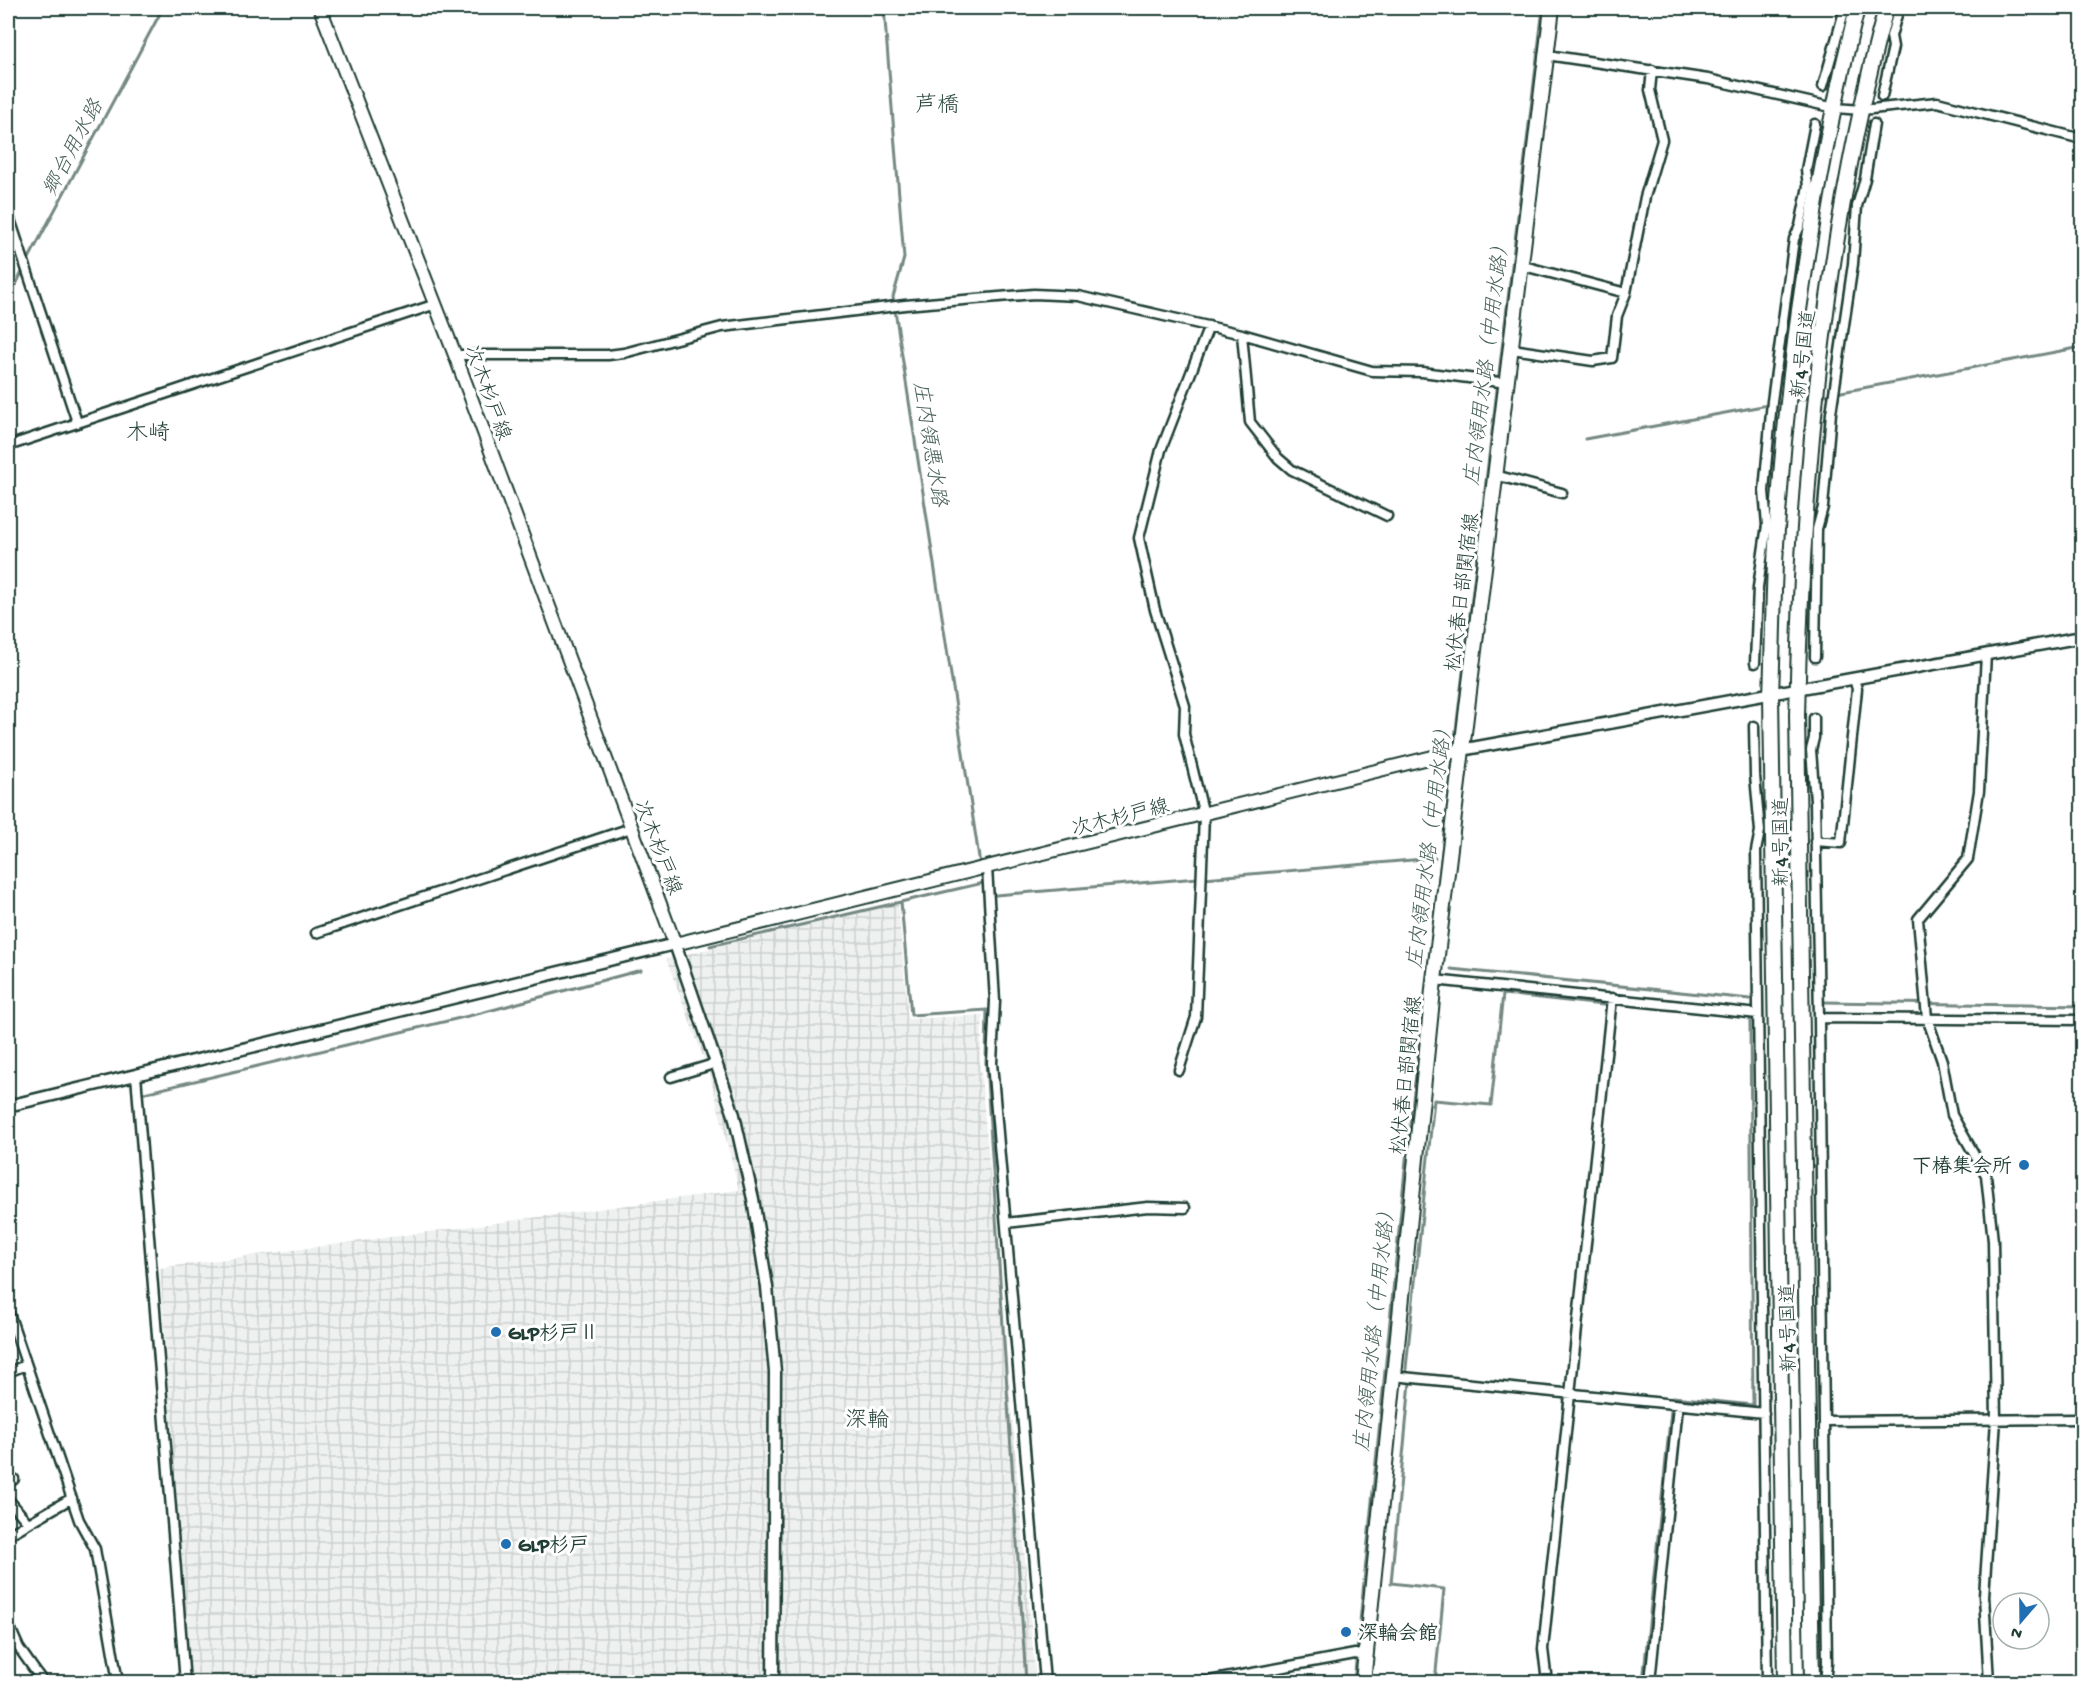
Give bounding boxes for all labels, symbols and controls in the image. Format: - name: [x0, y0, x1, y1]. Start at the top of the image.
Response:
- district label: 芦橋: [915, 93, 959, 120]
- water label: 郷台用水路: [38, 95, 111, 201]
- water label: 庄内領用水路（中用水路）: [1460, 234, 1517, 487]
- street label: 新4号国道: [1788, 309, 1822, 400]
- street label: 次木杉戸線: [458, 342, 515, 444]
- water label: 庄内領悪水路: [905, 380, 952, 510]
- district label: 木崎: [126, 421, 170, 448]
- street label: 松伏春日部関宿線: [1441, 511, 1486, 673]
- water label: 庄内領用水路（中用水路）: [1403, 717, 1460, 970]
- street label: 次木杉戸線: [1069, 794, 1172, 843]
- street label: 次木杉戸線: [627, 797, 686, 899]
- street label: 新4号国道: [1771, 797, 1795, 887]
- street label: 松伏春日部関宿線: [1387, 994, 1428, 1156]
- place label: 下椿集会所: [1912, 1155, 2012, 1180]
- marker: 下椿集会所: [2017, 1158, 2031, 1172]
- water label: 庄内領用水路（中用水路）: [1350, 1200, 1403, 1453]
- street label: 新4号国道: [1777, 1283, 1803, 1373]
- place label: GLP杉戸Ⅱ: [508, 1323, 599, 1347]
- marker: GLP杉戸Ⅱ: [489, 1325, 503, 1339]
- district label: 深輪: [845, 1408, 889, 1435]
- place label: GLP杉戸: [518, 1535, 589, 1559]
- marker: GLP杉戸: [499, 1537, 513, 1551]
- north arrow: [1991, 1591, 2051, 1651]
- text: N: [2008, 1621, 2025, 1643]
- place label: 深輪会館: [1358, 1622, 1438, 1647]
- marker: 深輪会館: [1339, 1625, 1353, 1639]

